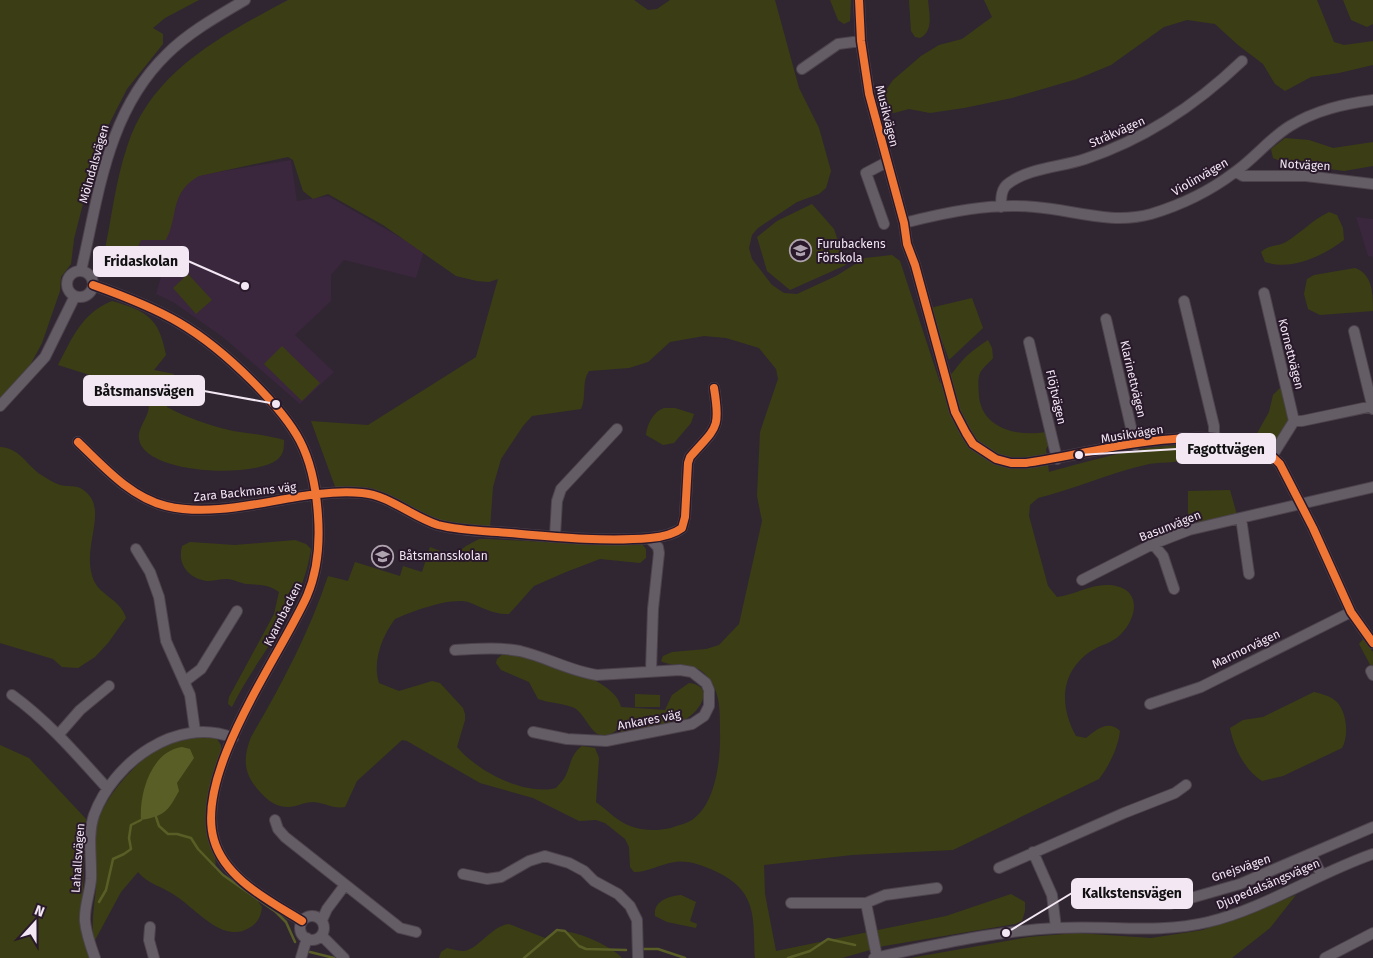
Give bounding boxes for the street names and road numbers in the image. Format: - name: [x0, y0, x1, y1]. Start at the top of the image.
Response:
- street label: Musikvägen: [873, 84, 901, 148]
- street label: Stråkvägen: [1087, 114, 1147, 150]
- street label: Mölndalsvägen: [76, 123, 112, 205]
- street label: Violinvägen: [1169, 155, 1231, 199]
- street label: Notvägen: [1279, 157, 1331, 173]
- street label: Kornettvägen: [1275, 317, 1307, 391]
- street label: Klarinettvägen: [1117, 339, 1149, 419]
- street label: Flöjtvägen: [1043, 368, 1069, 426]
- street label: Musikvägen: [1100, 422, 1164, 446]
- street label: Zara Backmans väg: [193, 480, 298, 504]
- street label: Basunvägen: [1137, 508, 1203, 544]
- street label: Kvarnbacken: [261, 580, 305, 648]
- street label: Marmorvägen: [1210, 626, 1282, 672]
- street label: Ankares väg: [616, 707, 683, 733]
- street label: Lahallsvägen: [69, 823, 87, 893]
- street label: Gnejsvägen: [1210, 851, 1272, 885]
- street label: Djupedalsängsvägen: [1214, 856, 1322, 912]

